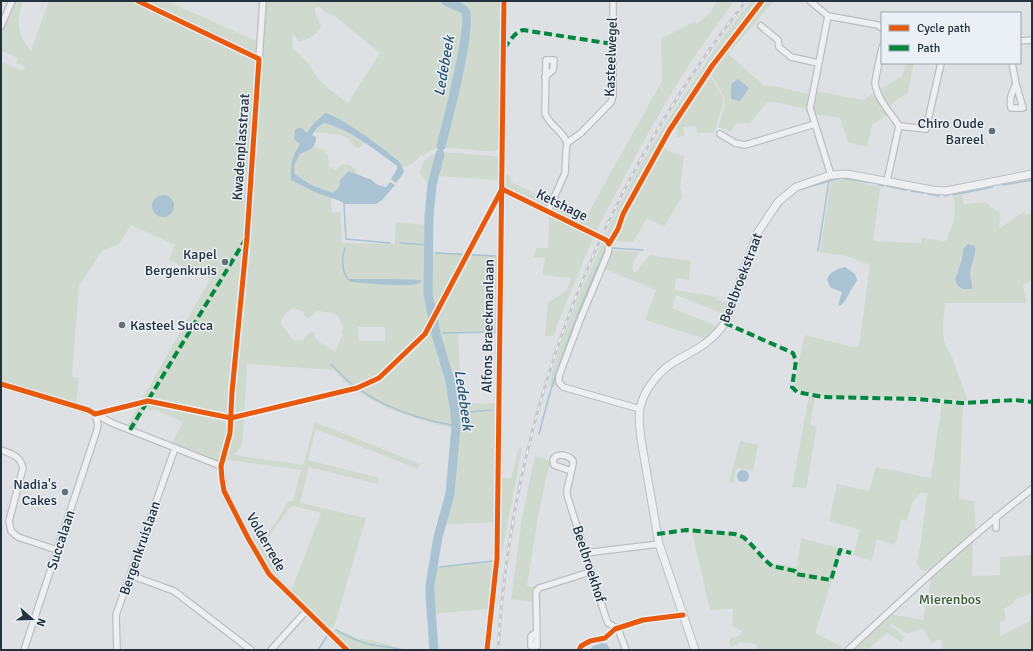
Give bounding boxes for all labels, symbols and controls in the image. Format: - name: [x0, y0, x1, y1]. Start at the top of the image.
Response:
- legend: [881, 12, 1021, 64]
- street label: Kasteelwegel: [601, 17, 621, 97]
- text: Cycle path: [917, 21, 970, 36]
- water label: Ledebeek: [430, 33, 458, 98]
- text: Path: [917, 41, 940, 56]
- street label: Kwadenplasstraat: [229, 93, 253, 201]
- place label: Chiro Oude Bareel: [918, 115, 984, 148]
- marker: Chiro Oude Bareel: [987, 126, 997, 136]
- street label: Ketshage: [533, 185, 591, 225]
- street label: Beelbroekstraat: [716, 230, 766, 325]
- place label: Kapel Bergenkruis: [145, 246, 217, 279]
- marker: Kapel Bergenkruis: [220, 257, 230, 267]
- street label: Alfons Braeckmanlaan: [478, 259, 498, 393]
- place label: Kasteel Succa: [130, 317, 213, 334]
- marker: Kasteel Succa: [117, 320, 127, 330]
- water label: Ledebeek: [451, 369, 477, 433]
- place label: Nadia's Cakes: [13, 476, 57, 509]
- marker: Nadia's Cakes: [60, 487, 70, 497]
- street label: Bergenkruislaan: [116, 499, 164, 597]
- street label: Succalaan: [43, 508, 79, 572]
- street label: Volderrede: [243, 510, 289, 574]
- street label: Beelbroekhof: [569, 523, 610, 606]
- park label: Mierenbos: [919, 591, 981, 608]
- north arrow: [12, 599, 52, 639]
- text: N: [34, 616, 48, 628]

